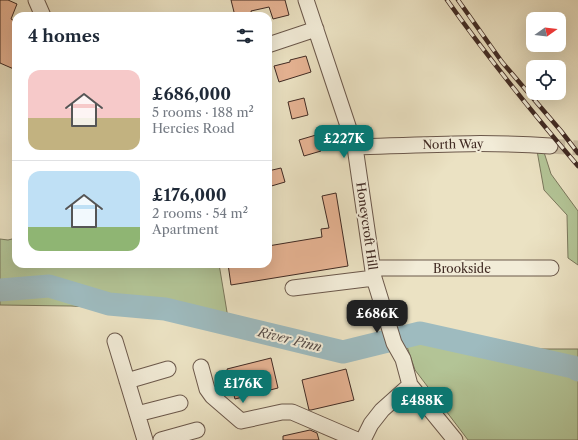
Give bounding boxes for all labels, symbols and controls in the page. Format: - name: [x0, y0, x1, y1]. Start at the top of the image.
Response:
- north arrow: [526, 12, 566, 52]
- map controls: [526, 12, 566, 100]
- icon: filters: [234, 25, 256, 47]
- text: 4 homes: [28, 26, 100, 46]
- button: locate: [526, 60, 566, 100]
- text: £686,000: [152, 84, 231, 104]
- icon: home: [60, 86, 108, 134]
- text: 5 rooms · 188 m²: [152, 104, 254, 120]
- text: Hercies Road: [152, 120, 235, 136]
- pin: £227K: [316, 125, 372, 159]
- text: £227K: [323, 130, 365, 146]
- street label: North Way: [422, 136, 484, 152]
- street label: Honeycroft Hill: [353, 181, 381, 271]
- text: £176,000: [152, 185, 227, 205]
- icon: home: [60, 187, 108, 235]
- text: 2 rooms · 54 m²: [152, 205, 248, 221]
- text: Apartment: [152, 221, 219, 237]
- street label: Brookside: [433, 261, 491, 276]
- pin: £686K: [349, 300, 405, 334]
- text: £686K: [356, 305, 398, 321]
- water label: River Pinn: [256, 323, 324, 355]
- pin: £176K: [215, 370, 271, 404]
- text: £176K: [223, 375, 263, 391]
- pin: £488K: [394, 387, 450, 421]
- text: £488K: [401, 392, 443, 408]

